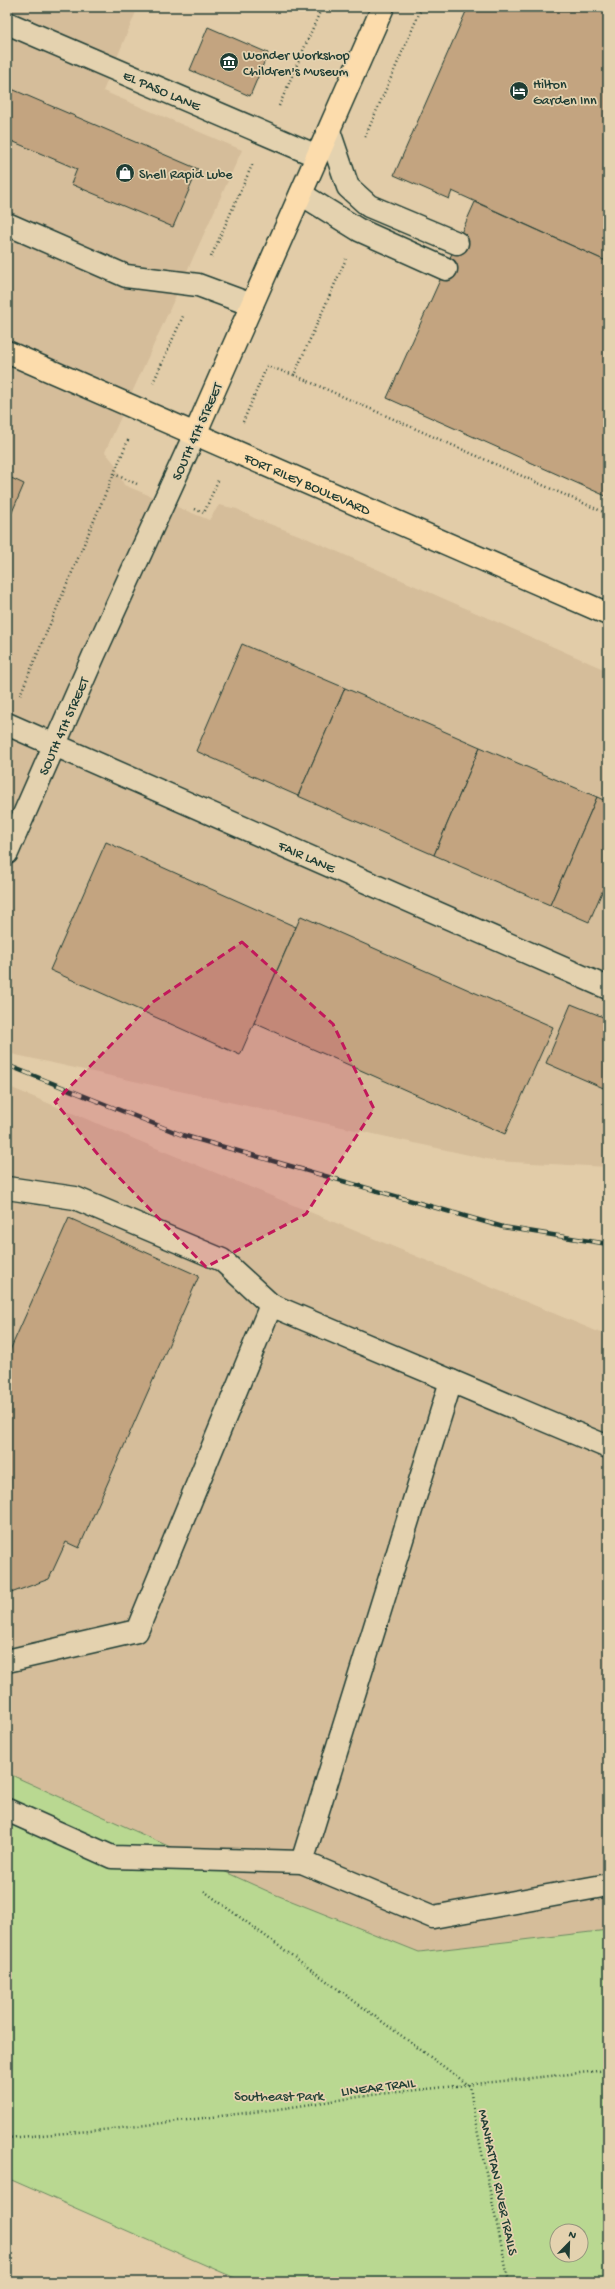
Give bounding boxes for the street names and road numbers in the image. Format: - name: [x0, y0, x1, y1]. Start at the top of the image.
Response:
- street label: EL PASO LANE: [120, 68, 204, 117]
- street label: SOUTH 4TH STREET: [169, 380, 228, 483]
- street label: FORT RILEY BOULEVARD: [240, 450, 373, 521]
- street label: SOUTH 4TH STREET: [36, 675, 94, 778]
- street label: FAIR LANE: [274, 838, 339, 879]
- street label: LINEAR TRAIL: [340, 2075, 417, 2101]
- street label: MANHATTAN RIVER TRAILS: [473, 2108, 520, 2257]

